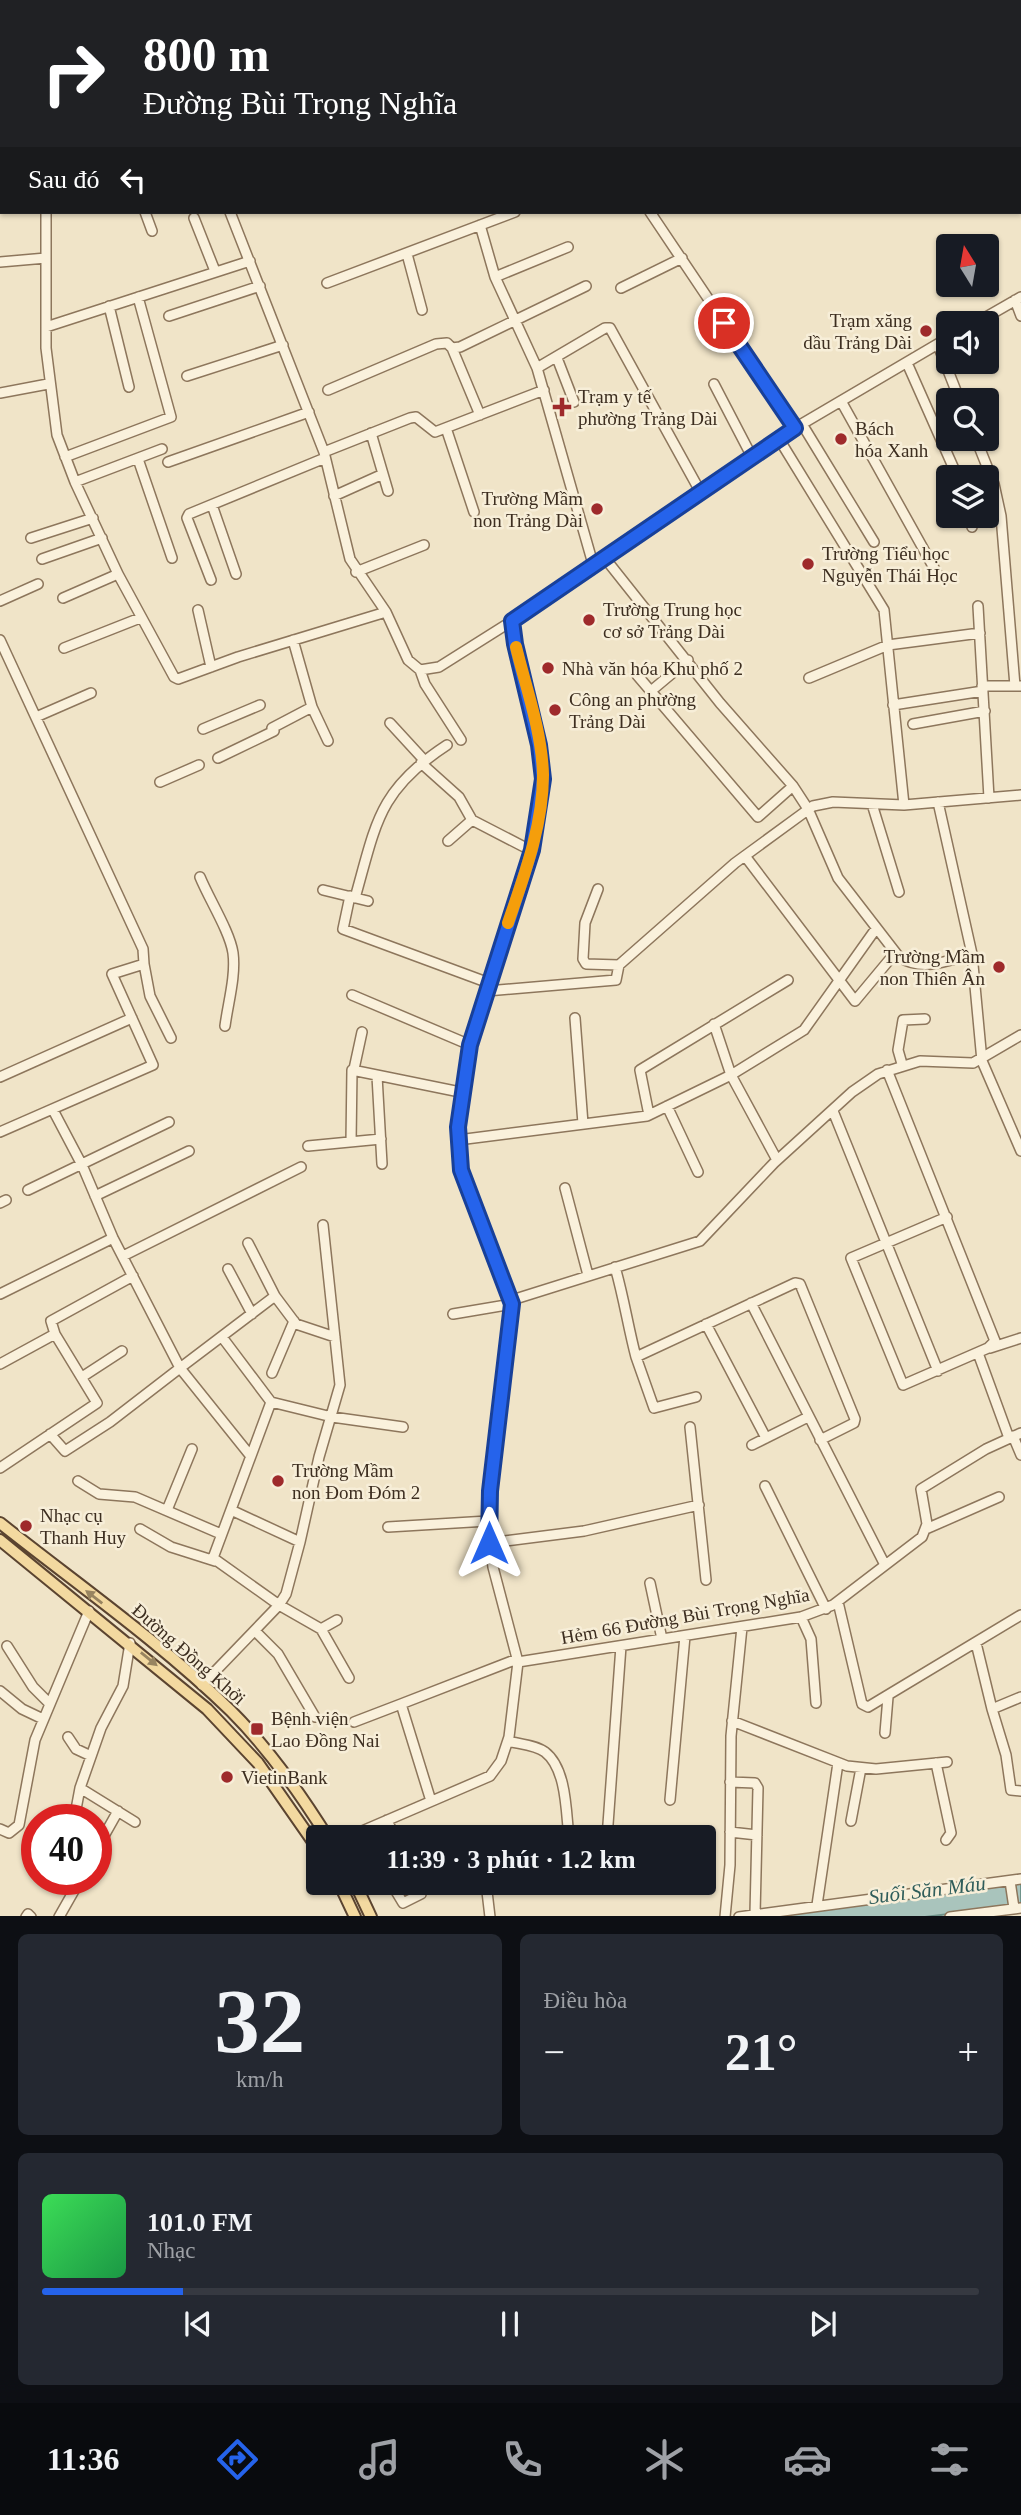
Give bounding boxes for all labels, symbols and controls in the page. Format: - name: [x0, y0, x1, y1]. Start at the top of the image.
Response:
- text: 800 m: [143, 27, 270, 82]
- icon: right: [28, 28, 119, 119]
- text: Đường Bùi Trọng Nghĩa: [143, 85, 457, 121]
- icon: left: [114, 161, 152, 199]
- text: Sau đó: [28, 165, 100, 194]
- north arrow: [936, 234, 999, 298]
- map controls: [936, 234, 999, 528]
- pin: [694, 293, 754, 353]
- icon: arrive: [705, 304, 743, 342]
- place label: Trạm xăng dầu Trảng Dài: [803, 310, 912, 353]
- button: sound: [936, 311, 999, 374]
- marker: Trạm xăng dầu Trảng Dài: [918, 323, 934, 339]
- place label: Trạm y tế phường Trảng Dài: [578, 386, 718, 429]
- button: search: [936, 388, 999, 451]
- marker: Trạm y tế phường Trảng Dài: [552, 397, 572, 417]
- place label: Bách hóa Xanh: [855, 418, 929, 461]
- marker: Bách hóa Xanh: [833, 431, 849, 447]
- button: layers: [936, 465, 999, 528]
- place label: Trường Mầm non Trảng Dài: [473, 488, 583, 531]
- marker: Trường Mầm non Trảng Dài: [589, 501, 605, 517]
- place label: Trường Tiểu học Nguyễn Thái Học: [822, 543, 958, 586]
- marker: Trường Tiểu học Nguyễn Thái Học: [800, 556, 816, 572]
- place label: Trường Trung học cơ sở Trảng Dài: [603, 599, 742, 642]
- marker: Trường Trung học cơ sở Trảng Dài: [581, 612, 597, 628]
- place label: Nhà văn hóa Khu phố 2: [562, 658, 743, 679]
- marker: Nhà văn hóa Khu phố 2: [540, 660, 556, 676]
- place label: Công an phường Trảng Dài: [569, 689, 696, 732]
- marker: Công an phường Trảng Dài: [547, 702, 563, 718]
- place label: Trường Mầm non Thiên Ân: [880, 946, 985, 989]
- marker: Trường Mầm non Thiên Ân: [991, 959, 1007, 975]
- place label: Trường Mầm non Đom Đóm 2: [292, 1460, 420, 1503]
- marker: Trường Mầm non Đom Đóm 2: [270, 1473, 286, 1489]
- place label: Nhạc cụ Thanh Huy: [40, 1505, 127, 1548]
- position arrow: [452, 1506, 526, 1580]
- marker: Nhạc cụ Thanh Huy: [18, 1518, 34, 1534]
- street label: Hẻm 66 Đường Bùi Trọng Nghĩa: [559, 1584, 811, 1648]
- one-way arrow: [85, 1590, 103, 1605]
- street label: Đường Đồng Khởi: [128, 1599, 250, 1709]
- one-way arrow: [141, 1651, 158, 1666]
- place label: Bệnh viện Lao Đồng Nai: [271, 1708, 380, 1751]
- marker: Bệnh viện Lao Đồng Nai: [249, 1721, 265, 1737]
- place label: VietinBank: [241, 1767, 328, 1788]
- marker: VietinBank: [219, 1769, 235, 1785]
- speed limit sign: 40: [21, 1804, 112, 1895]
- text: 11:39 · 3 phút · 1.2 km: [386, 1845, 636, 1874]
- water label: Suối Săn Máu: [867, 1871, 987, 1909]
- text: 32: [214, 1971, 305, 2072]
- text: Điều hòa: [544, 1988, 627, 2013]
- text: 21°: [725, 2024, 798, 2081]
- text: −: [544, 2031, 565, 2073]
- text: +: [958, 2031, 979, 2073]
- text: km/h: [236, 2067, 283, 2092]
- text: 101.0 FM: [147, 2208, 252, 2237]
- text: Nhạc: [147, 2238, 196, 2263]
- icon: previous: [179, 2305, 217, 2343]
- icon: pause: [491, 2305, 529, 2343]
- icon: next: [804, 2305, 842, 2343]
- icon: directions: [213, 2435, 262, 2484]
- icon: music: [355, 2435, 404, 2484]
- icon: phone: [498, 2435, 547, 2484]
- icon: climate: [640, 2435, 689, 2484]
- icon: car: [783, 2435, 832, 2484]
- icon: filters: [925, 2435, 974, 2484]
- text: 11:36: [47, 2441, 120, 2477]

